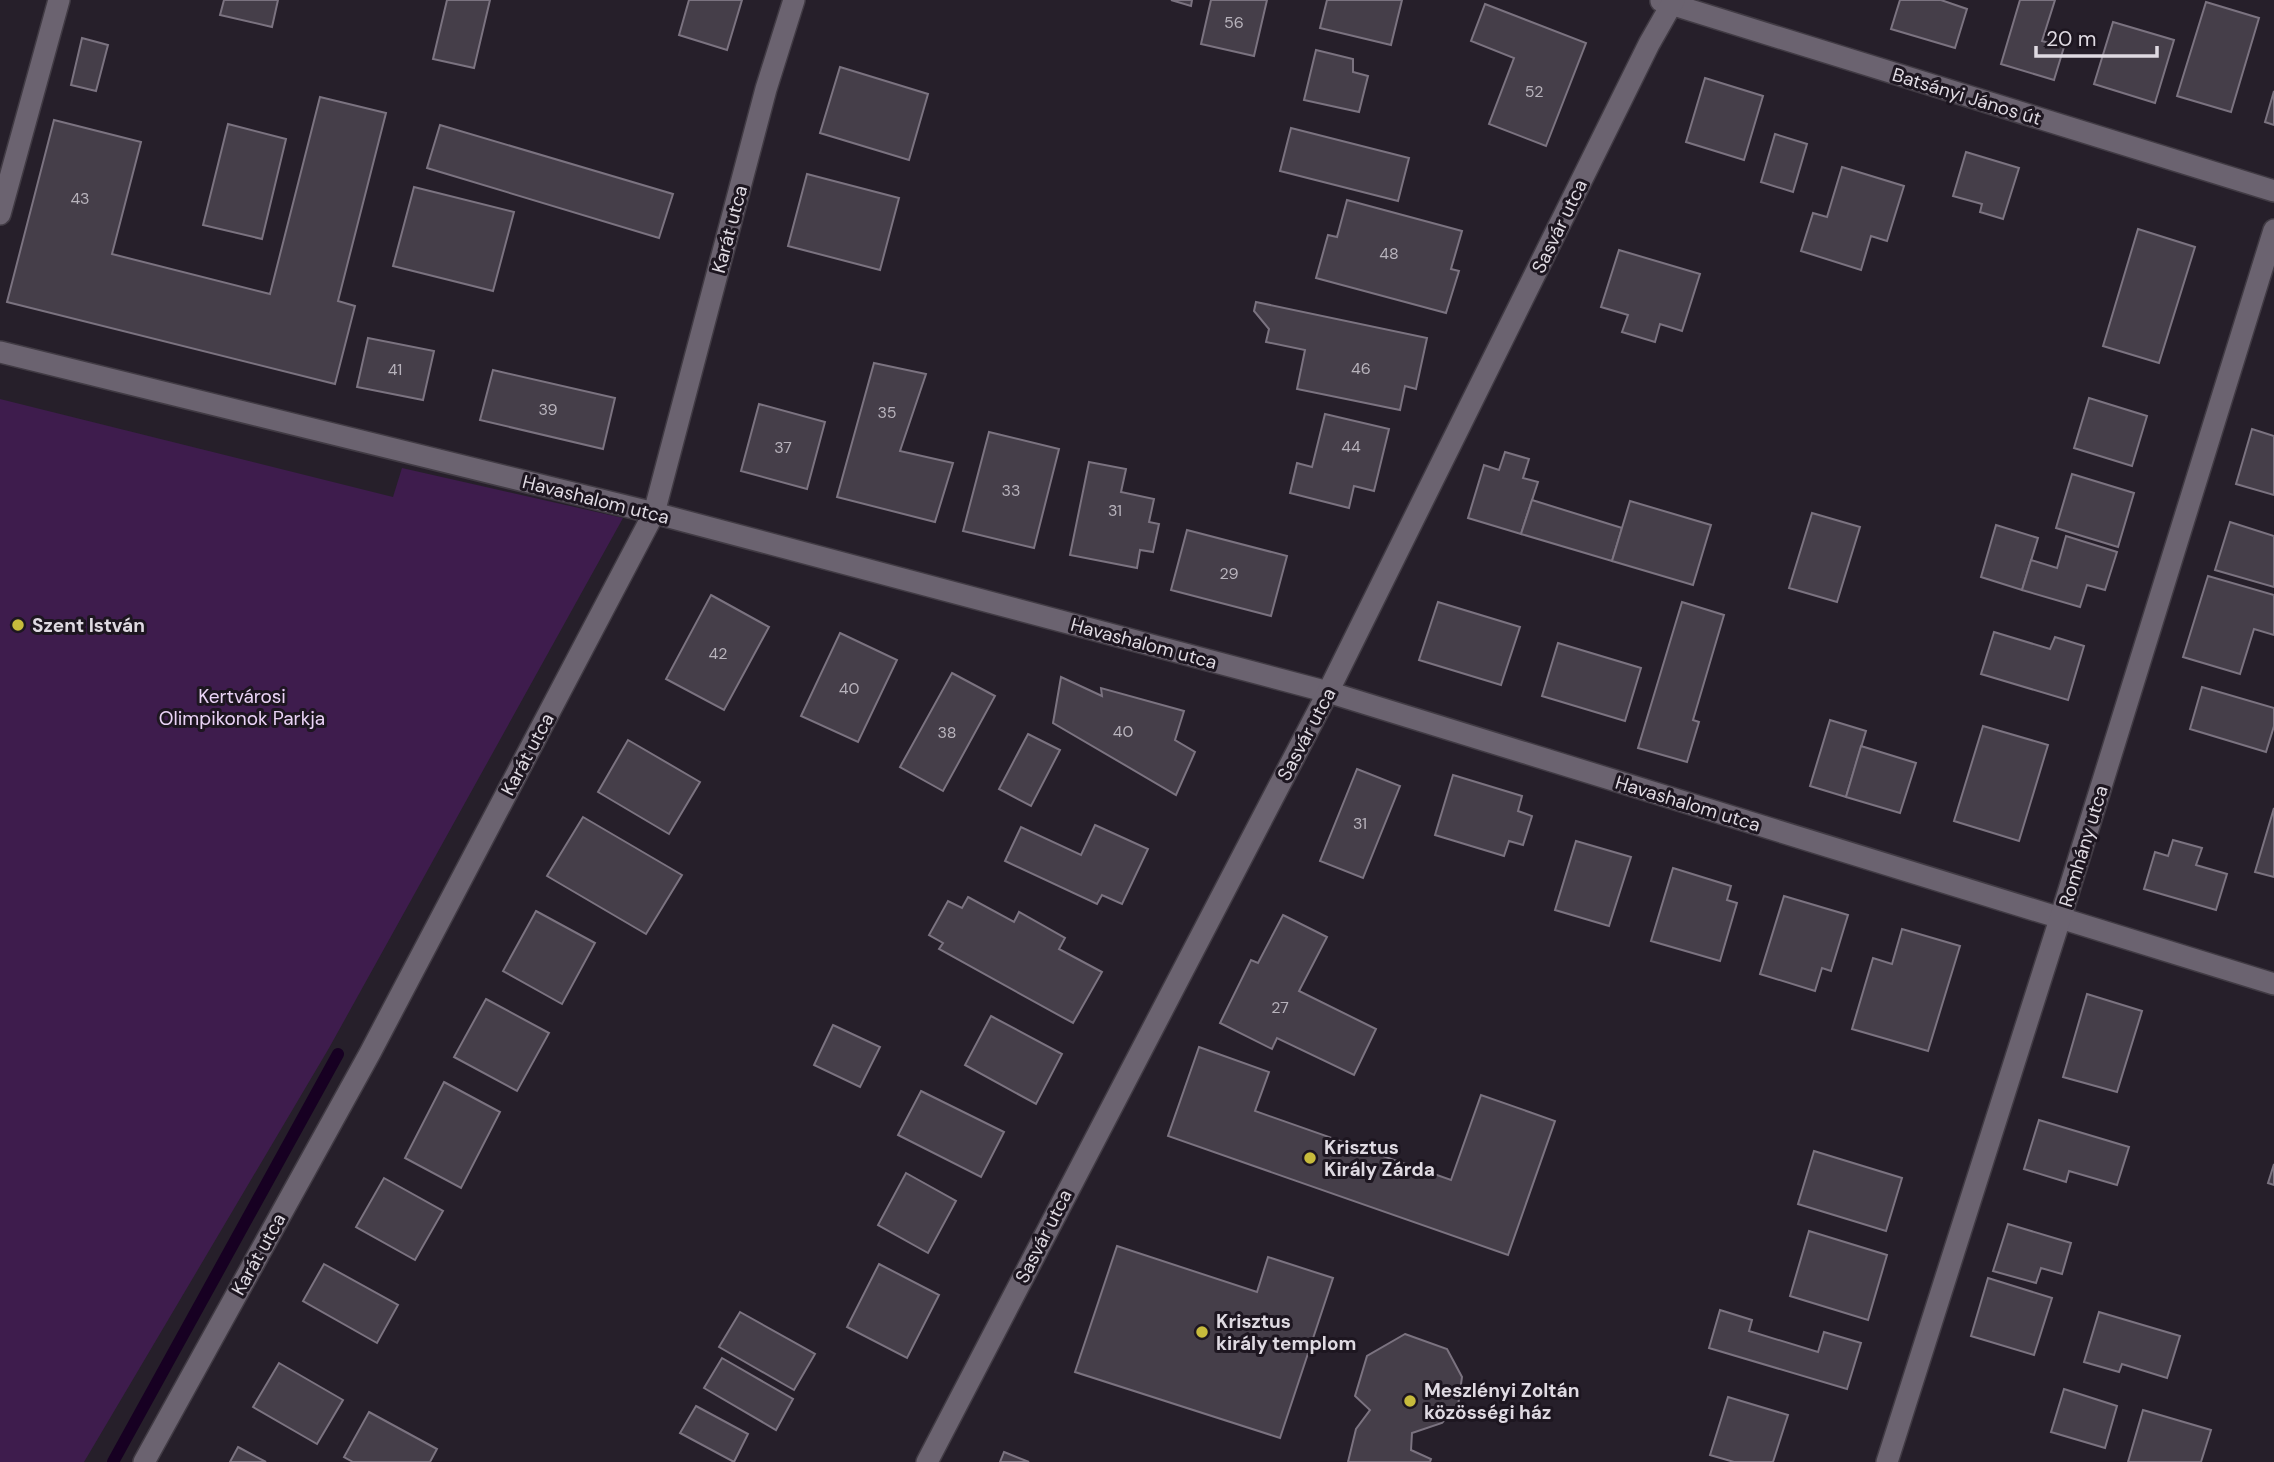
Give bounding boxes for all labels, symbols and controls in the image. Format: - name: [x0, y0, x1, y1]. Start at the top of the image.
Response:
- house number: 56: [1224, 12, 1244, 33]
- scale bar: [2036, 14, 2157, 58]
- text: 20 m: [2046, 25, 2097, 53]
- street label: Batsányi János út: [1889, 62, 2044, 131]
- house number: 52: [1525, 81, 1543, 102]
- street label: Sasvár utca: [1526, 175, 1593, 277]
- street label: Karát utca: [706, 182, 753, 276]
- house number: 43: [70, 188, 90, 209]
- house number: 48: [1379, 243, 1399, 264]
- house number: 46: [1351, 358, 1371, 379]
- house number: 41: [388, 359, 402, 380]
- house number: 39: [538, 399, 558, 420]
- house number: 35: [877, 402, 897, 423]
- house number: 44: [1341, 436, 1361, 457]
- house number: 37: [774, 437, 792, 458]
- street label: Havashalom utca: [520, 469, 672, 530]
- house number: 33: [1002, 480, 1020, 501]
- house number: 31: [1108, 500, 1122, 521]
- house number: 29: [1219, 563, 1239, 584]
- street label: Havashalom utca: [1068, 612, 1220, 675]
- place label: Szent István: [32, 613, 145, 638]
- marker: Szent István: [10, 617, 26, 633]
- house number: 42: [709, 643, 727, 664]
- house number: 40: [839, 678, 859, 699]
- park label: Kertvárosi Olimpikonok Parkja: [159, 684, 325, 731]
- street label: Sasvár utca: [1272, 684, 1341, 785]
- street label: Karát utca: [495, 709, 560, 800]
- house number: 40: [1113, 721, 1133, 742]
- house number: 38: [937, 722, 957, 743]
- street label: Havashalom utca: [1612, 770, 1763, 837]
- street label: Romhány utca: [2053, 782, 2114, 910]
- house number: 31: [1353, 813, 1367, 834]
- house number: 27: [1271, 997, 1289, 1018]
- place label: Krisztus Király Zárda: [1324, 1135, 1435, 1182]
- marker: Krisztus Király Zárda: [1302, 1150, 1318, 1166]
- street label: Sasvár utca: [1009, 1185, 1078, 1287]
- street label: Karát utca: [226, 1209, 291, 1300]
- place label: Krisztus király templom: [1216, 1309, 1356, 1356]
- marker: Krisztus király templom: [1194, 1324, 1210, 1340]
- place label: Meszlényi Zoltán közösségi ház: [1424, 1378, 1579, 1425]
- marker: Meszlényi Zoltán közösségi ház: [1402, 1393, 1418, 1409]

